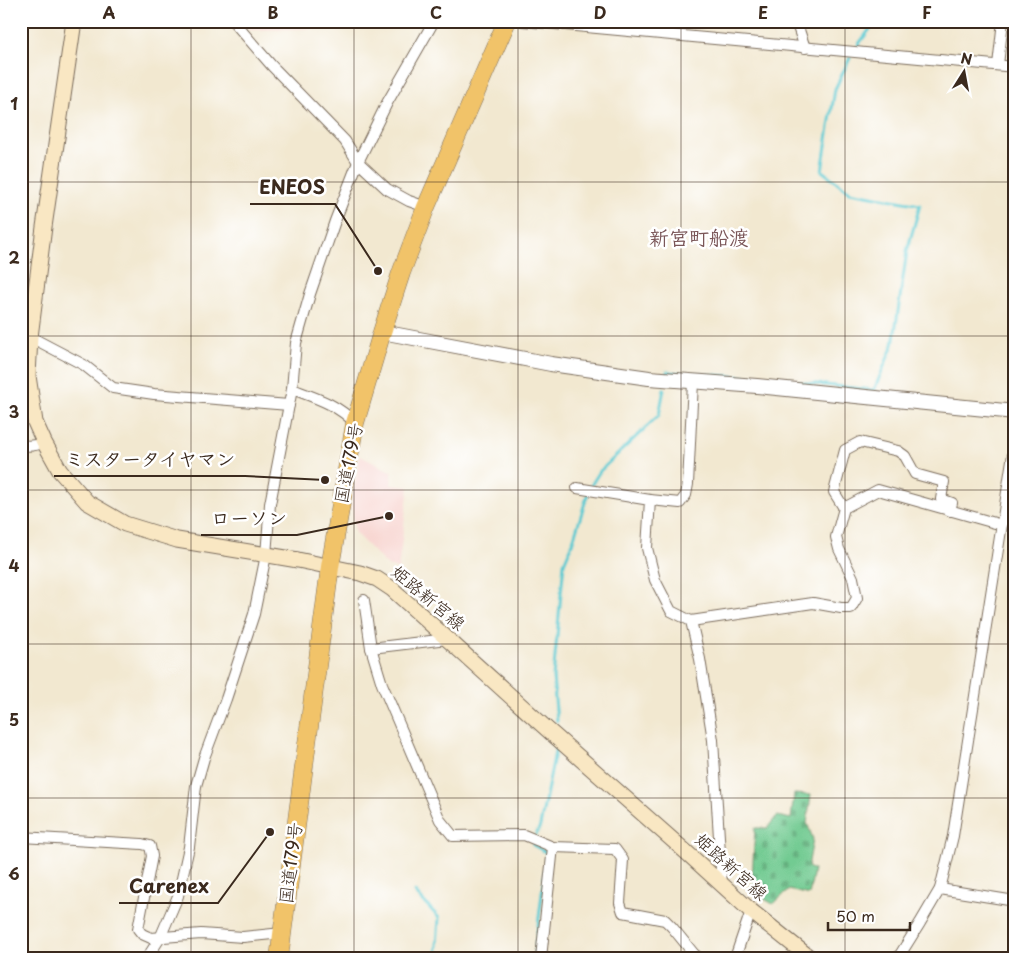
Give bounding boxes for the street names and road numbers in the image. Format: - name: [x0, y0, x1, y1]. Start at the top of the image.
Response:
- street label: 国道179号: [326, 420, 369, 506]
- street label: 姫路新宮線: [386, 558, 472, 636]
- street label: 国道179号: [271, 820, 308, 905]
- street label: 姫路新宮線: [690, 826, 774, 906]

